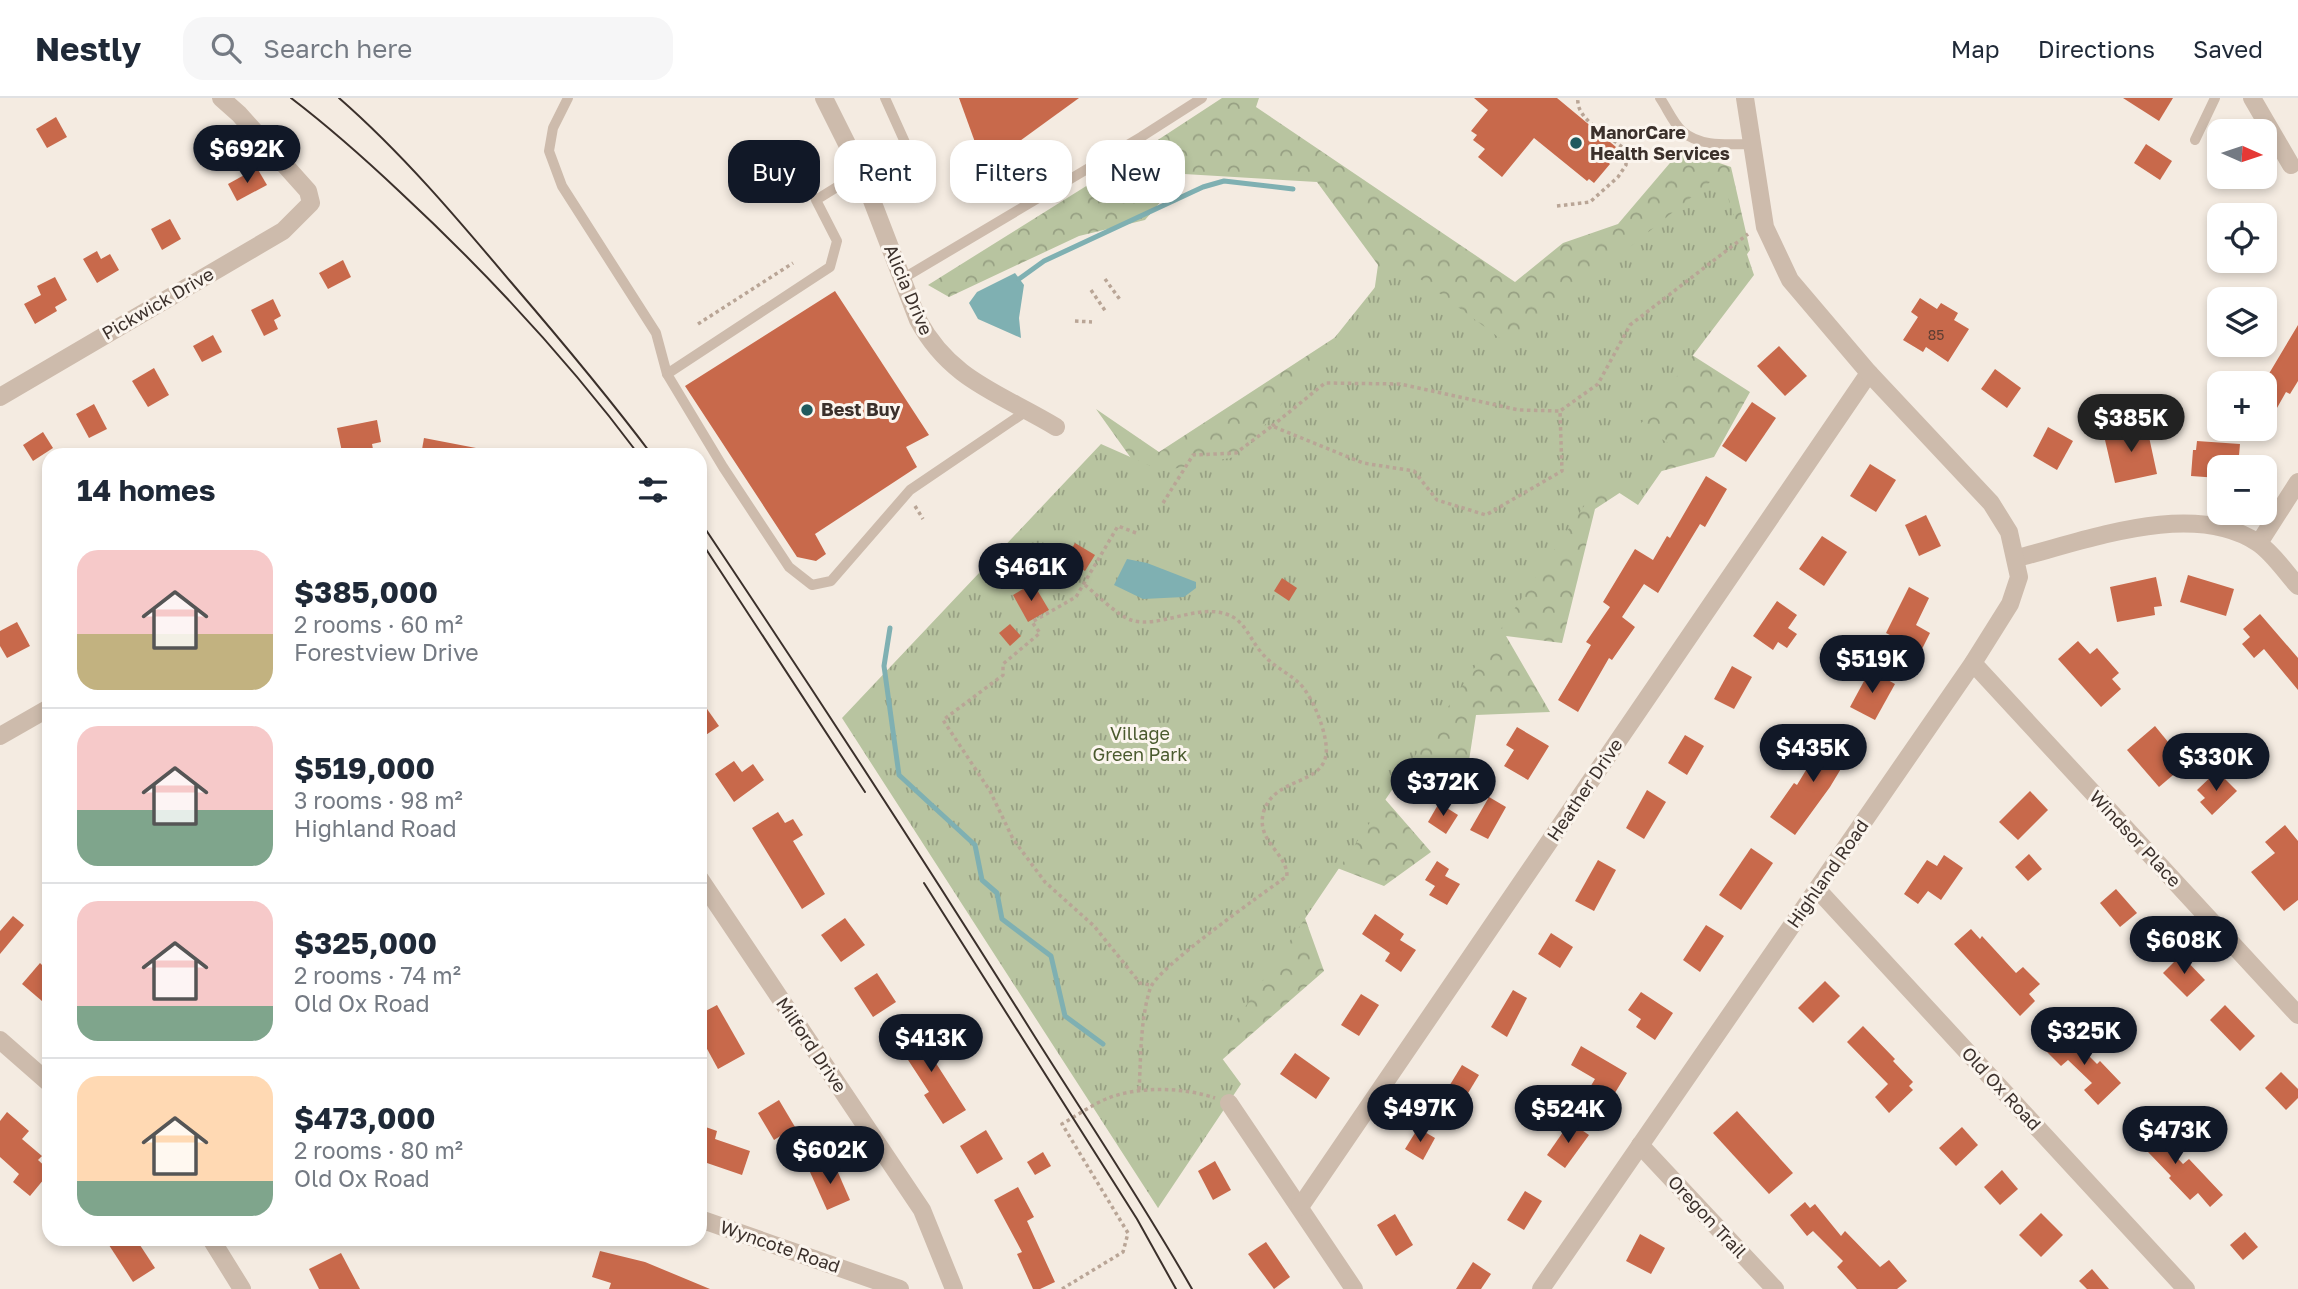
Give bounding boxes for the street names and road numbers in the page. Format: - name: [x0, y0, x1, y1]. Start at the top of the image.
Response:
- street label: Alicia Drive: [880, 241, 938, 338]
- street label: Pickwick Drive: [98, 262, 217, 344]
- street label: Heather Drive: [1542, 734, 1627, 845]
- street label: Windsor Place: [2085, 785, 2186, 891]
- street label: Highland Road: [1782, 815, 1873, 932]
- street label: Milford Drive: [772, 993, 852, 1096]
- street label: Old Ox Road: [1958, 1042, 2046, 1135]
- street label: Oregon Trail: [1664, 1170, 1752, 1262]
- street label: Wyncote Road: [718, 1215, 843, 1277]

